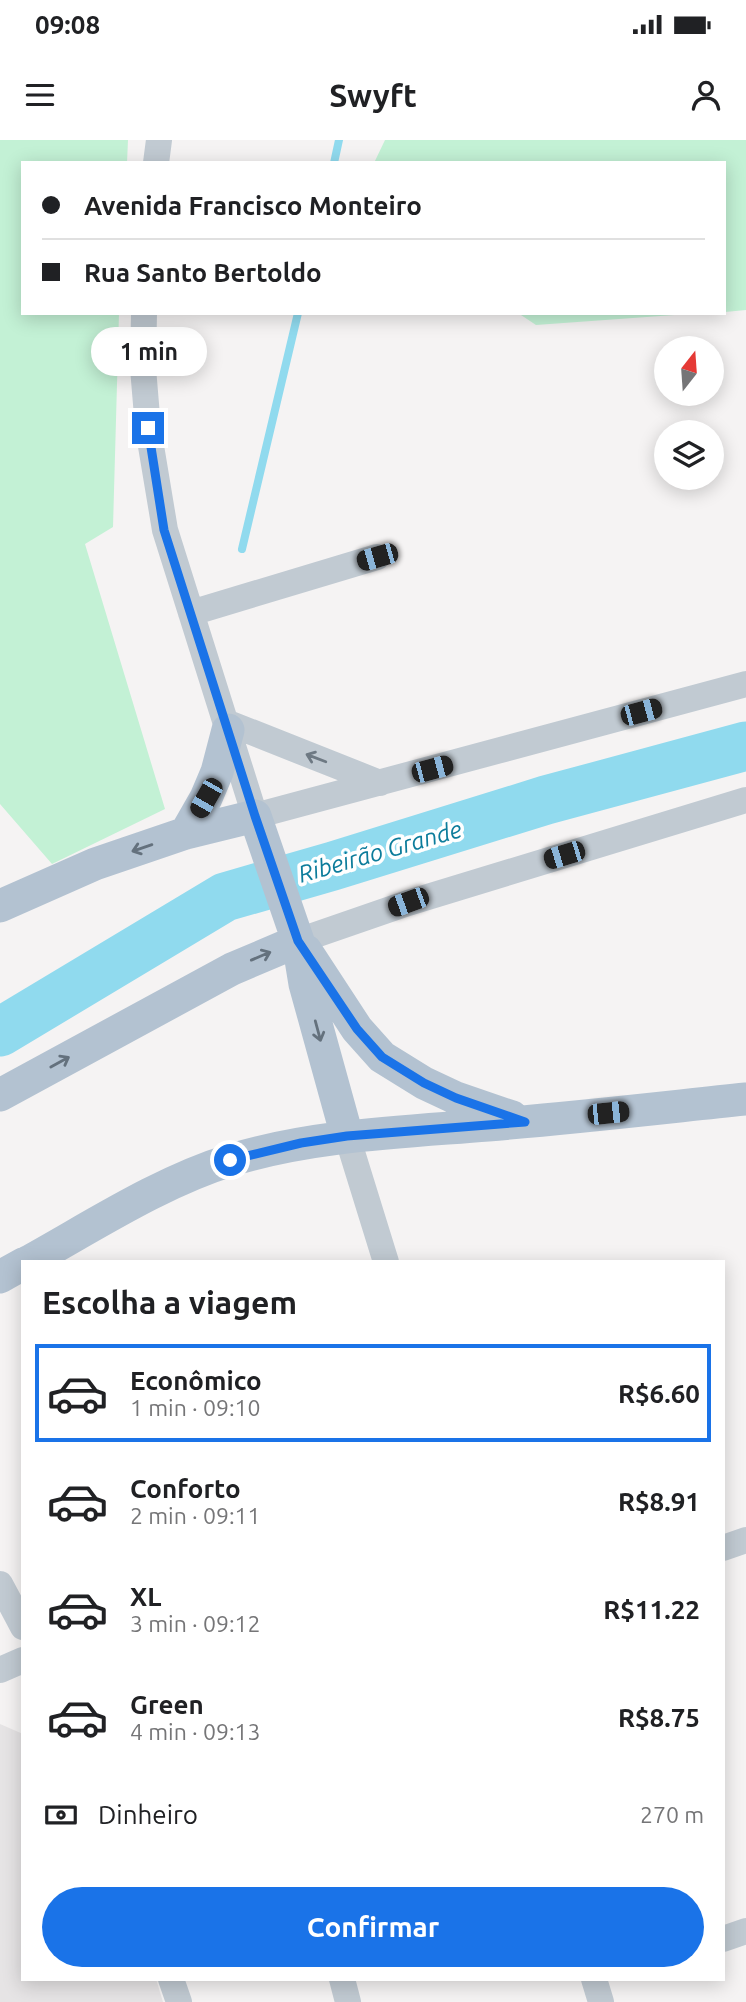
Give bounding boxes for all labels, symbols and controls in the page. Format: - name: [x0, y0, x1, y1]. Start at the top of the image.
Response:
- text: 09:08: [35, 10, 100, 39]
- icon: menu: [21, 76, 59, 114]
- icon: person: [687, 76, 725, 114]
- text: Swyft: [329, 77, 417, 113]
- text: Avenida Francisco Monteiro: [84, 191, 422, 220]
- text: Rua Santo Bertoldo: [84, 258, 322, 287]
- callout: 1 min: [90, 327, 206, 376]
- north arrow: [654, 336, 724, 406]
- map controls: [654, 336, 724, 490]
- text: 1 min: [120, 339, 178, 364]
- route end: [132, 412, 164, 444]
- button: layers: [654, 420, 724, 490]
- car: [354, 541, 401, 573]
- car: [618, 696, 665, 728]
- one-way arrow: [306, 751, 327, 764]
- car: [409, 753, 456, 785]
- car: [187, 775, 226, 821]
- water label: Ribeirão Grande: [295, 815, 465, 888]
- car: [541, 839, 588, 871]
- one-way arrow: [132, 843, 154, 855]
- car: [385, 885, 432, 919]
- one-way arrow: [250, 949, 271, 962]
- one-way arrow: [312, 1019, 325, 1042]
- one-way arrow: [49, 1055, 69, 1069]
- car: [587, 1100, 630, 1126]
- route start: [214, 1144, 246, 1176]
- text: Escolha a viagem: [42, 1284, 297, 1320]
- icon: car: [46, 1362, 109, 1425]
- text: Econômico: [130, 1366, 262, 1395]
- text: R$6.60: [618, 1379, 700, 1408]
- text: 1 min · 09:10: [130, 1395, 261, 1420]
- icon: car: [46, 1470, 109, 1533]
- text: Conforto: [130, 1474, 241, 1503]
- text: R$8.91: [618, 1487, 700, 1516]
- text: 2 min · 09:11: [130, 1503, 261, 1528]
- icon: car: [46, 1578, 109, 1641]
- text: XL: [130, 1582, 161, 1611]
- text: R$11.22: [603, 1595, 700, 1624]
- text: 3 min · 09:12: [130, 1611, 261, 1636]
- icon: car: [46, 1686, 109, 1749]
- text: Green: [130, 1690, 204, 1719]
- text: R$8.75: [618, 1703, 700, 1732]
- text: 4 min · 09:13: [130, 1719, 261, 1744]
- icon: cash: [42, 1796, 80, 1834]
- text: Dinheiro: [98, 1800, 198, 1829]
- text: 270 m: [640, 1802, 704, 1827]
- button: Confirmar: [42, 1887, 704, 1967]

